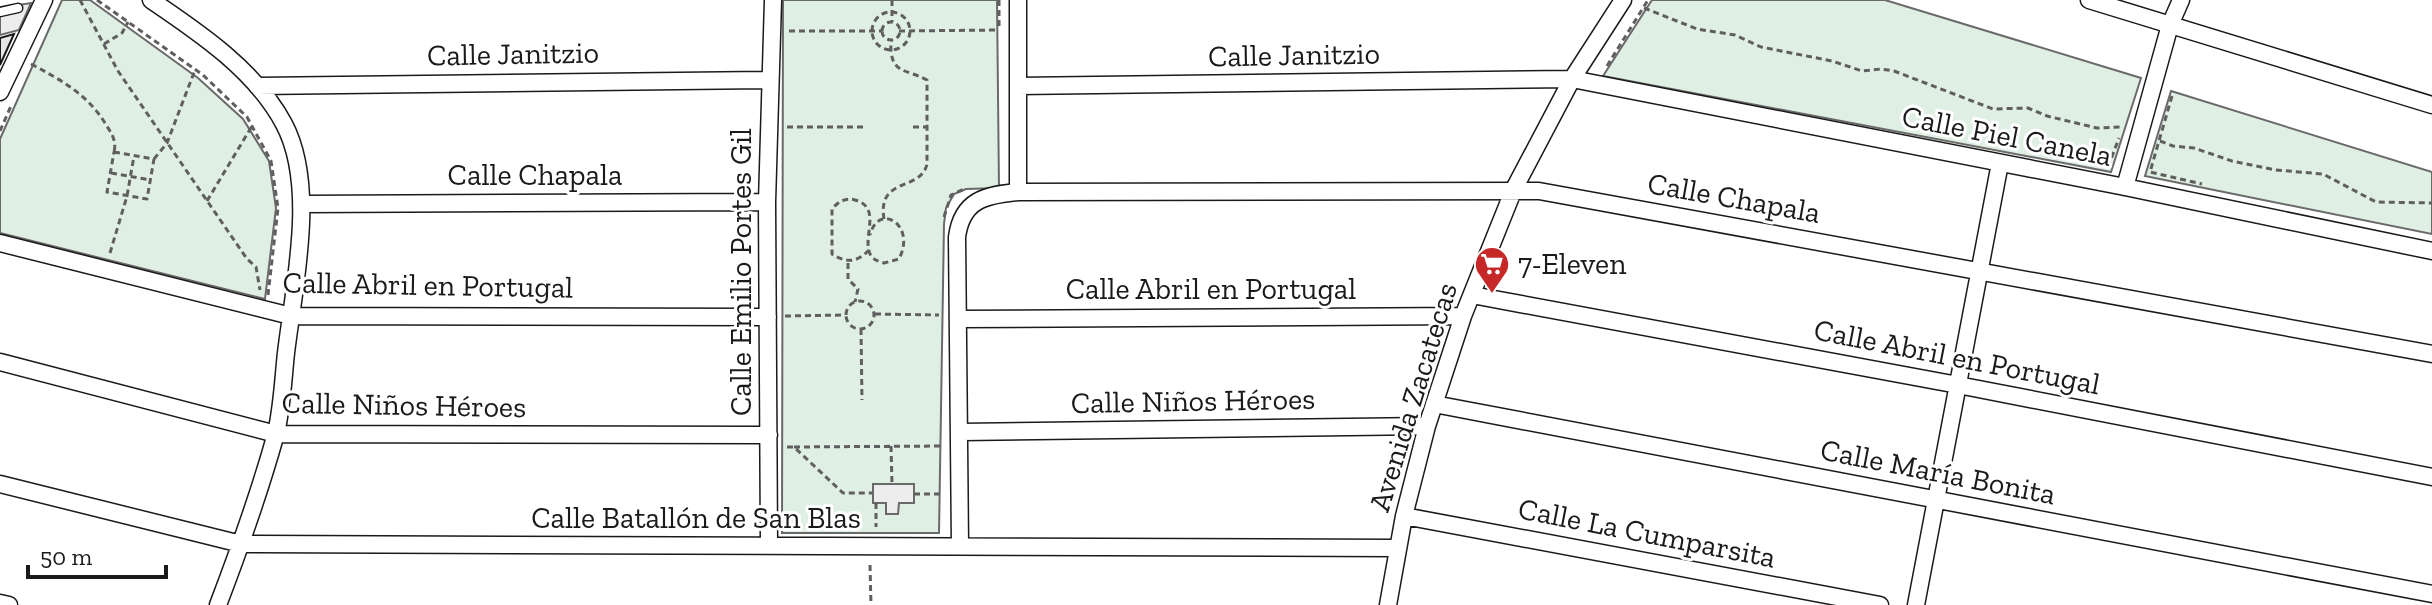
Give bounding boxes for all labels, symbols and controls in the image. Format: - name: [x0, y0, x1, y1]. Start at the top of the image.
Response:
- street label: Calle Janitzio: [427, 35, 599, 73]
- street label: Calle Janitzio: [1208, 36, 1380, 74]
- street label: Calle Piel Canela: [1899, 98, 2115, 174]
- street label: Calle Emilio Portes Gil: [723, 128, 759, 416]
- street label: Calle Chapala: [448, 157, 622, 193]
- street label: Calle Chapala: [1645, 165, 1823, 231]
- supermarket icon: 7-Eleven: [1473, 245, 1511, 295]
- place label: 7-Eleven: [1518, 246, 1626, 282]
- street label: Calle Abril en Portugal: [282, 264, 574, 306]
- street label: Calle Abril en Portugal: [1066, 271, 1356, 307]
- street label: Avenida Zacatecas: [1361, 278, 1465, 516]
- street label: Calle Abril en Portugal: [1811, 312, 2103, 402]
- street label: Calle Niños Héroes: [1070, 381, 1316, 421]
- street label: Calle Niños Héroes: [281, 385, 527, 425]
- street label: Calle María Bonita: [1818, 432, 2058, 512]
- street label: Calle La Cumparsita: [1515, 490, 1779, 576]
- street label: Calle Batallón de San Blas: [531, 500, 861, 536]
- scale bar: [28, 529, 166, 579]
- text: 50 m: [40, 542, 93, 571]

